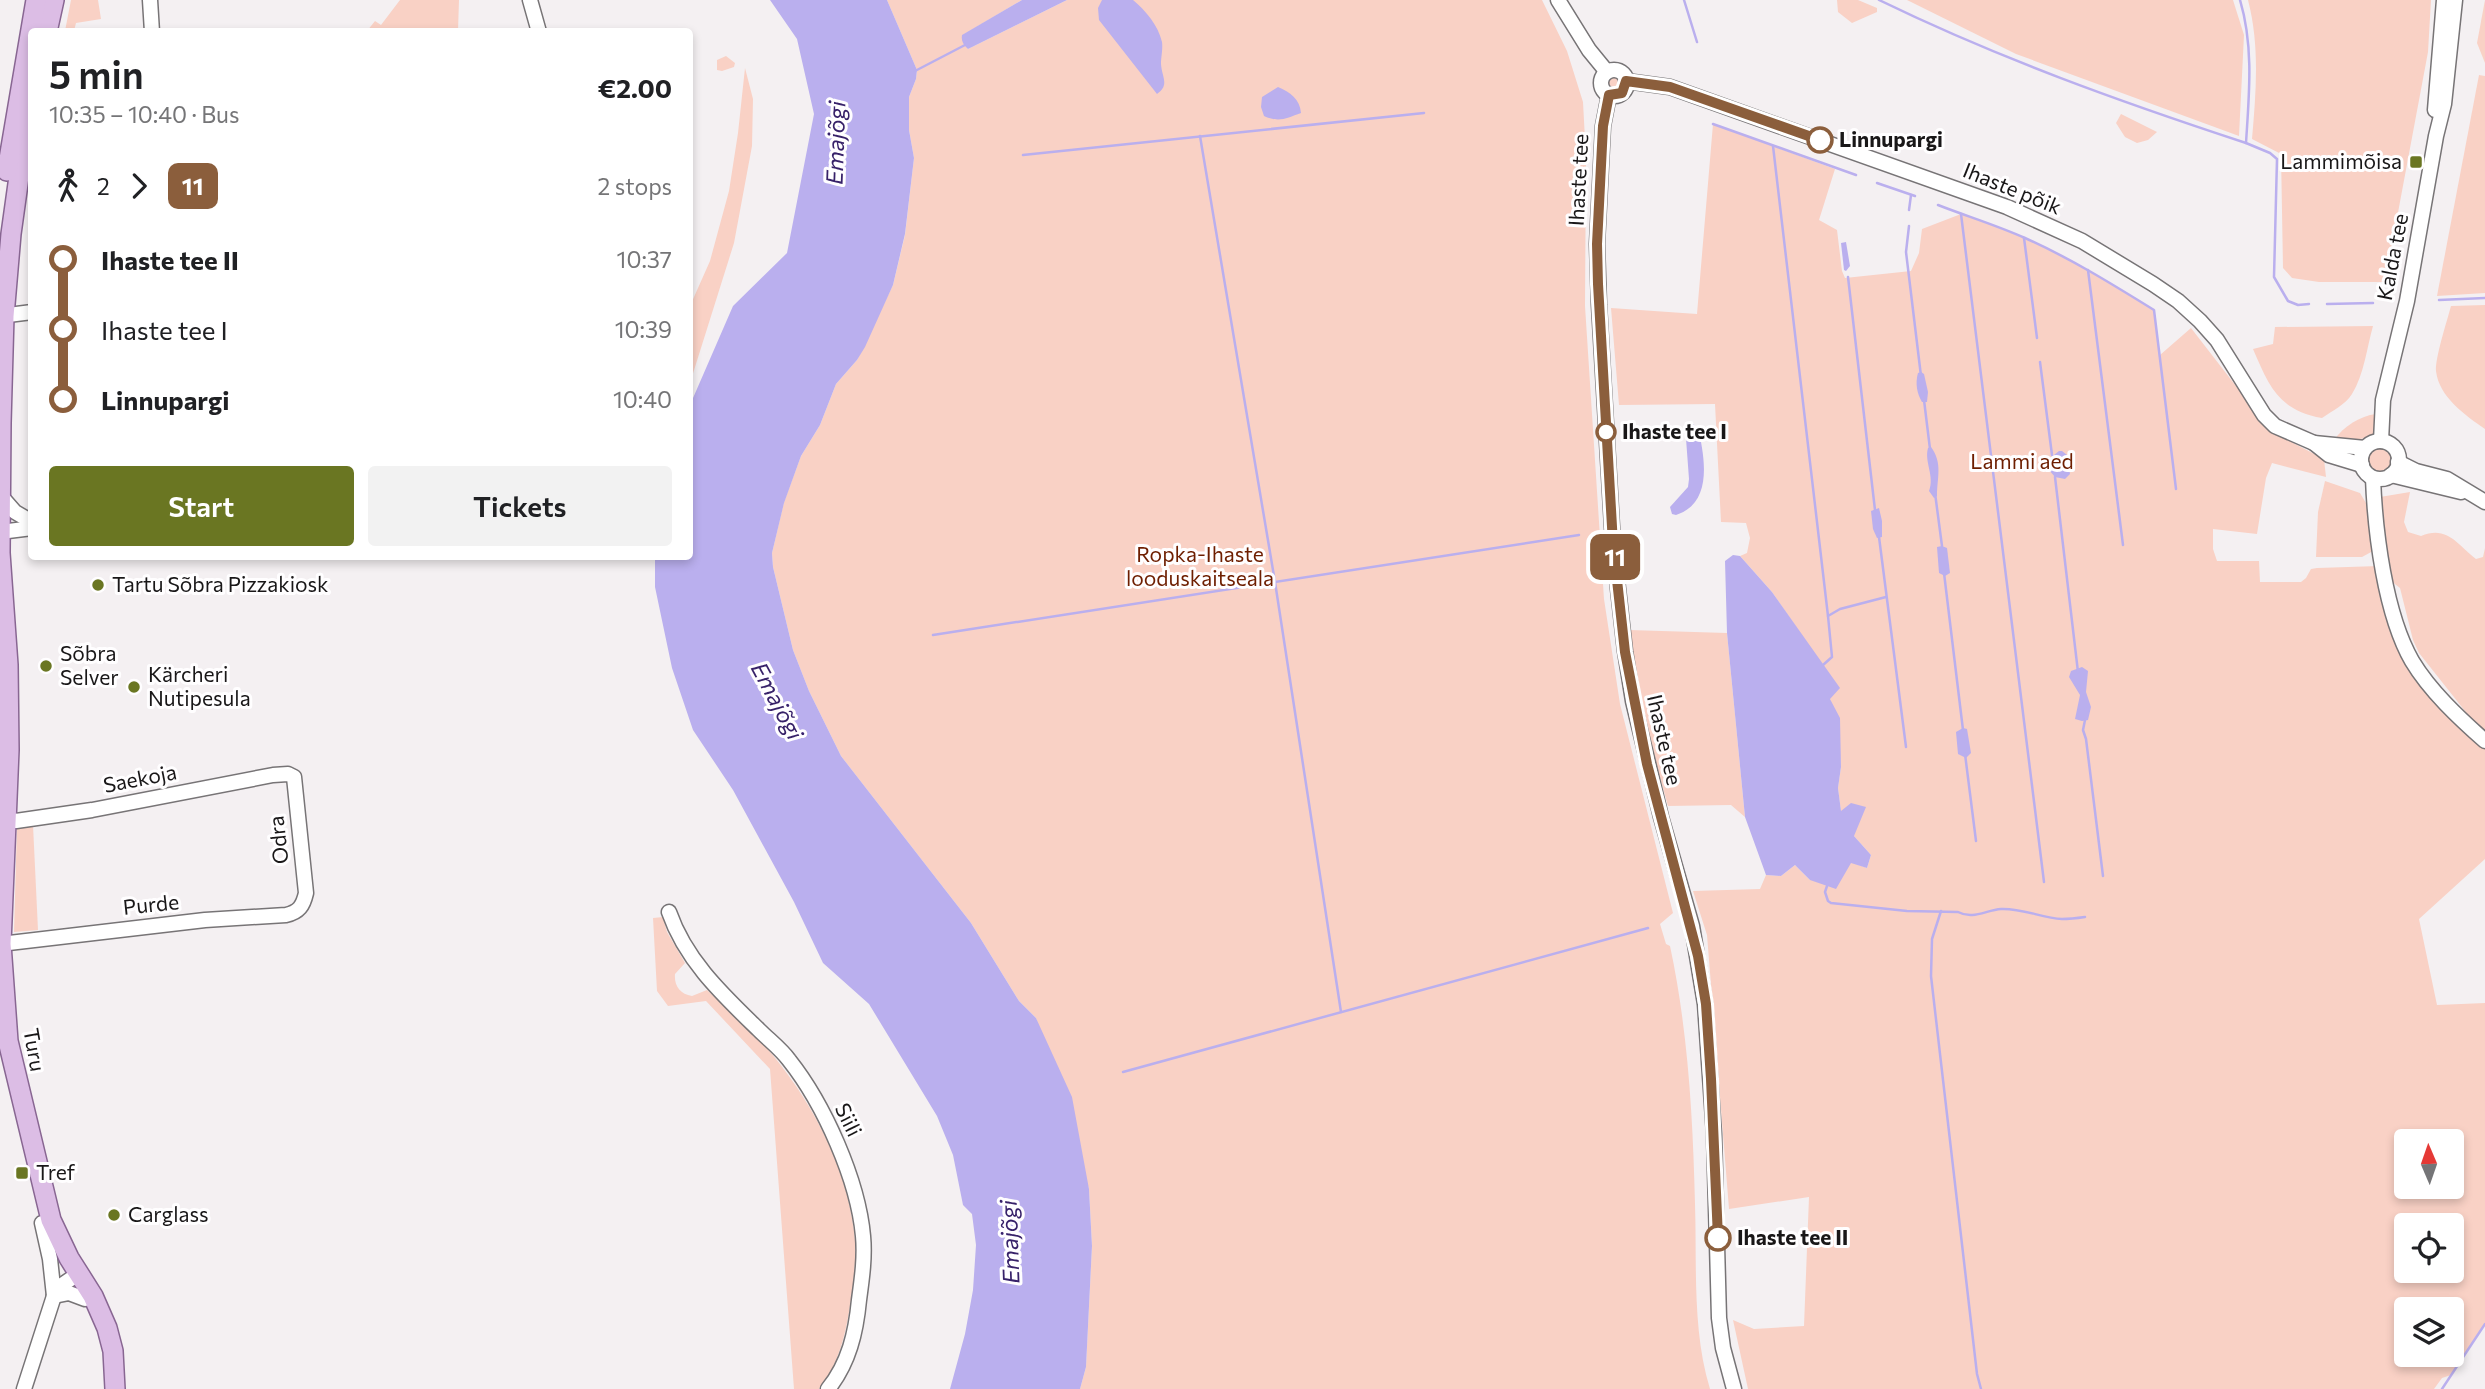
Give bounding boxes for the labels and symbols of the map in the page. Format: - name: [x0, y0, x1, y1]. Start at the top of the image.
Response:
- water label: Emajõgi: [820, 100, 850, 185]
- place label: Linnupargi: [1839, 126, 1943, 151]
- marker: Linnupargi: [1807, 127, 1833, 153]
- street label: Ihaste tee: [1563, 133, 1592, 227]
- place label: Lammimõisa: [2280, 148, 2402, 173]
- marker: Lammimõisa: [2408, 154, 2424, 170]
- street label: Ihaste põik: [1960, 157, 2065, 219]
- street label: Kalda tee: [2371, 211, 2412, 302]
- place label: Ihaste tee I: [1622, 418, 1727, 443]
- marker: Ihaste tee I: [1596, 422, 1616, 442]
- park label: Lammi aed: [1970, 448, 2074, 473]
- line badge: 11: [1584, 534, 1646, 580]
- park label: Ropka-Ihaste looduskaitseala: [1126, 541, 1274, 590]
- place label: Tartu Sõbra Pizzakiosk: [112, 571, 328, 596]
- marker: Tartu Sõbra Pizzakiosk: [90, 577, 106, 593]
- place label: Sõbra Selver: [60, 640, 119, 689]
- water label: Emajõgi: [746, 657, 810, 745]
- marker: Sõbra Selver: [38, 658, 54, 674]
- place label: Kärcheri Nutipesula: [148, 661, 251, 710]
- marker: Kärcheri Nutipesula: [126, 679, 142, 695]
- street label: Ihaste tee: [1643, 692, 1688, 788]
- street label: Saekoja: [101, 758, 179, 797]
- street label: Odra: [263, 815, 292, 866]
- street label: Purde: [122, 888, 180, 919]
- street label: Turu: [19, 1026, 52, 1073]
- street label: Siili: [831, 1099, 868, 1140]
- north arrow: [2394, 1129, 2464, 1199]
- place label: Tref: [36, 1159, 76, 1184]
- marker: Tref: [14, 1165, 30, 1181]
- water label: Emajõgi: [994, 1199, 1024, 1284]
- place label: Carglass: [128, 1201, 209, 1226]
- marker: Carglass: [106, 1207, 122, 1223]
- place label: Ihaste tee II: [1737, 1224, 1848, 1249]
- marker: Ihaste tee II: [1705, 1225, 1731, 1251]

